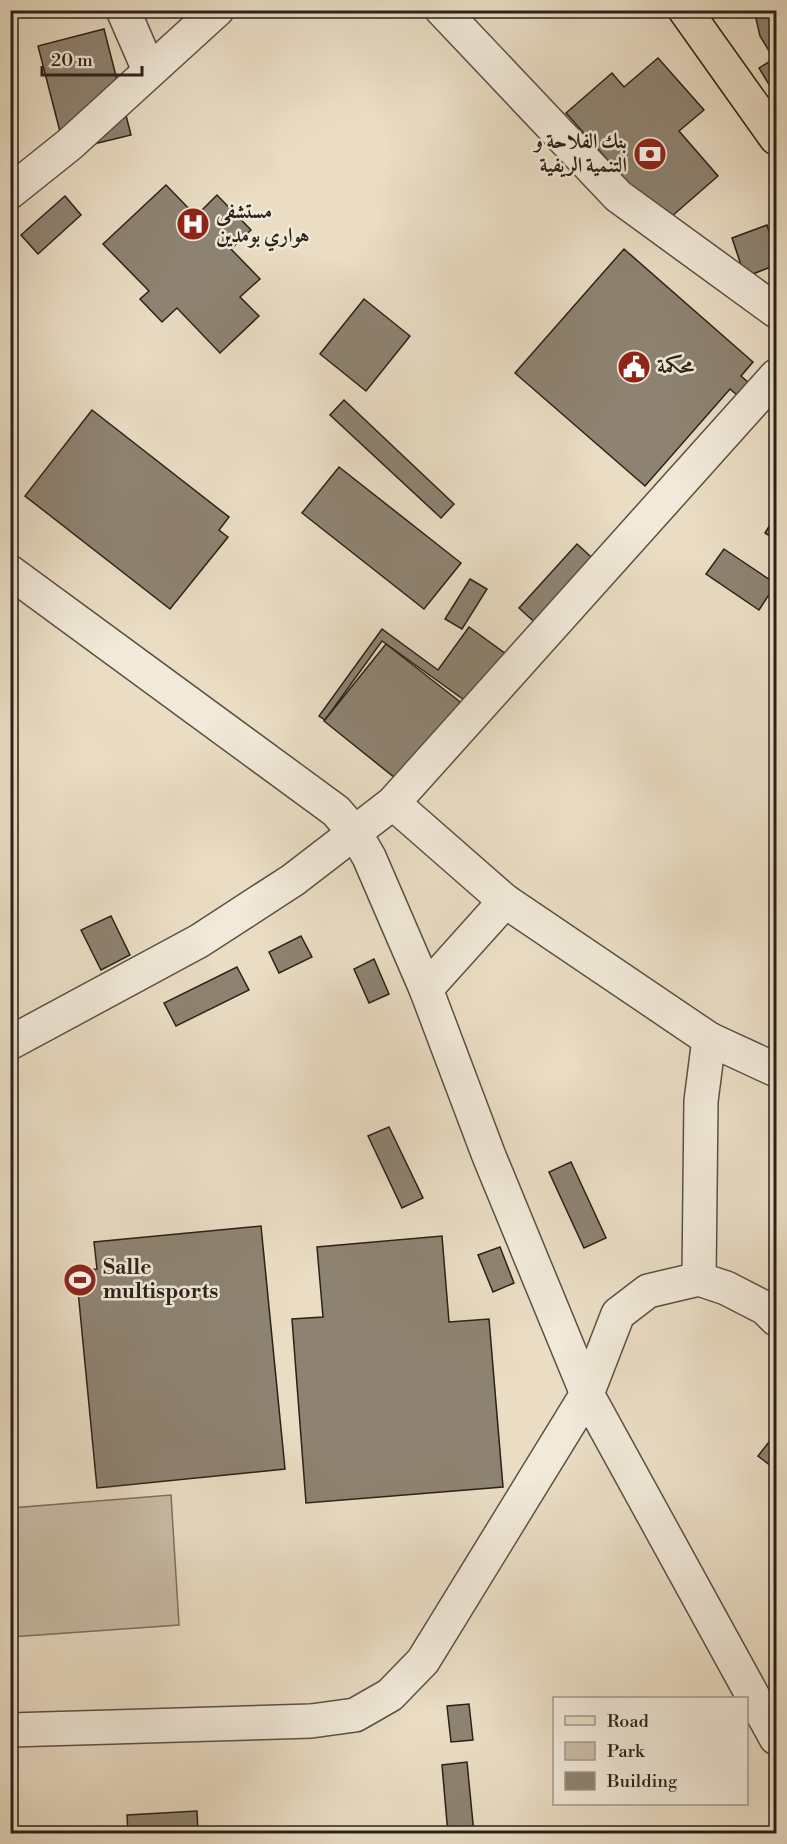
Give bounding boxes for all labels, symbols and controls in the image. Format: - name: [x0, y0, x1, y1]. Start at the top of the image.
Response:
- scale bar: [42, 39, 142, 77]
- text: 20 m: [51, 49, 93, 72]
- place label: بنك الفلاحة و التنمية الريفية: [533, 129, 627, 179]
- bank icon: بنك الفلاحة و التنمية الريفية: [632, 136, 668, 172]
- place label: مستشفى هواري بومدين: [215, 199, 309, 252]
- hospital icon: مستشفى هواري بومدين: [175, 206, 211, 242]
- public building icon: محكمة: [616, 349, 652, 385]
- place label: محكمة: [657, 354, 695, 380]
- place label: Salle multisports: [103, 1255, 218, 1305]
- sports icon: Salle multisports: [62, 1262, 98, 1298]
- legend: [553, 1697, 748, 1805]
- text: Road: [607, 1710, 650, 1733]
- text: Park: [607, 1740, 646, 1763]
- text: Building: [606, 1770, 678, 1793]

